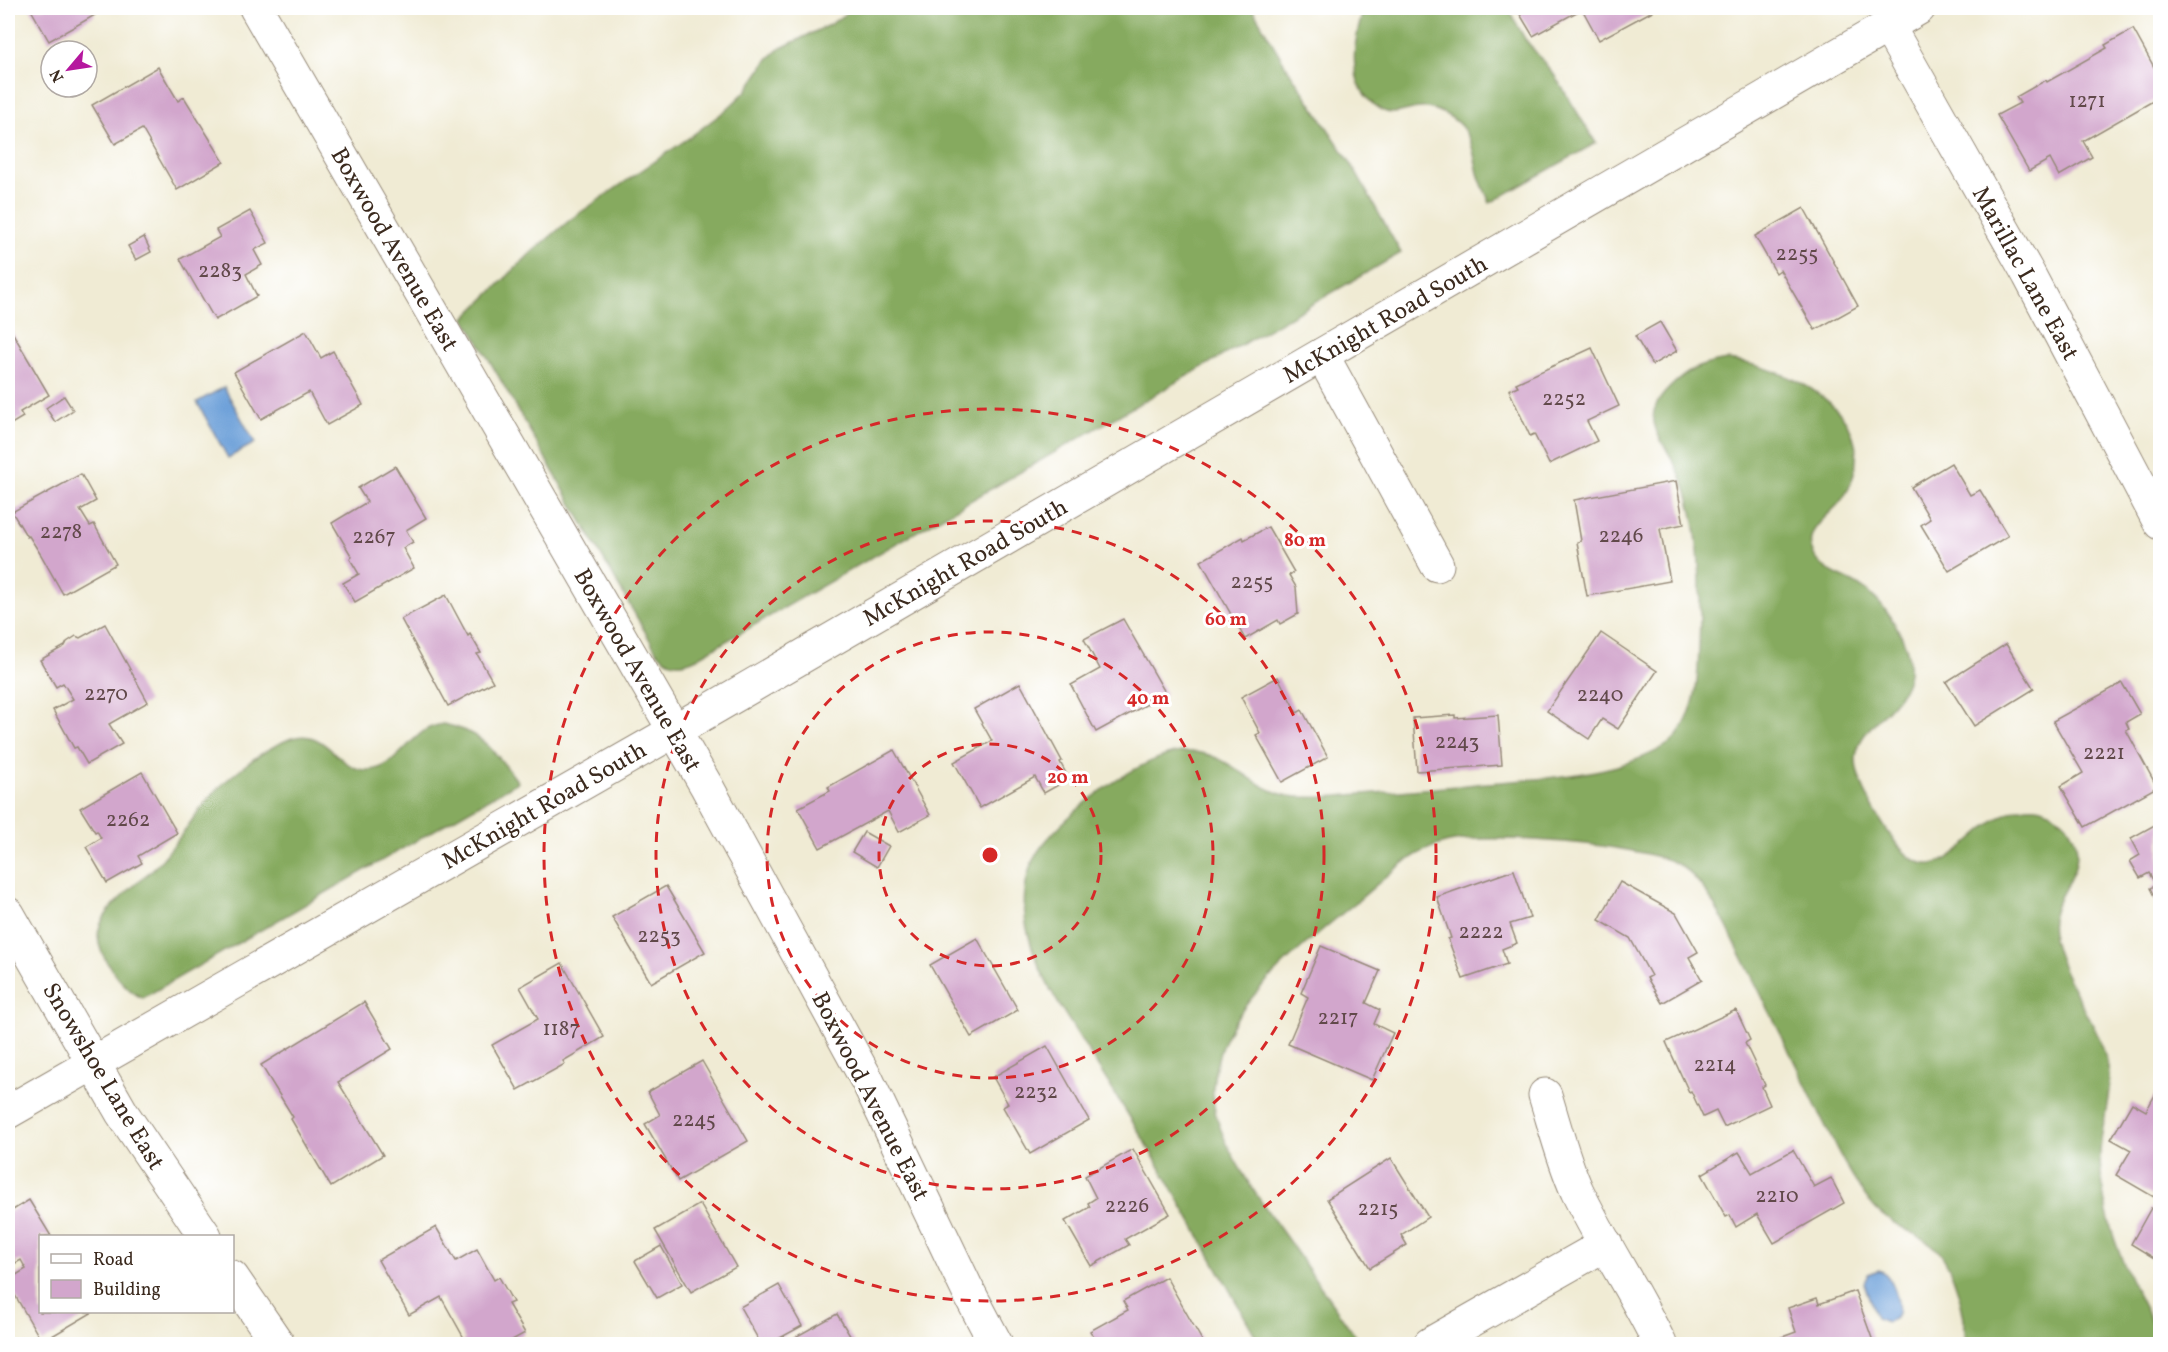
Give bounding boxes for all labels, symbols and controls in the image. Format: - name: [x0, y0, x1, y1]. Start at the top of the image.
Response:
- north arrow: [39, 39, 99, 99]
- text: N: [45, 65, 70, 86]
- house number: 1271: [2068, 87, 2106, 116]
- street label: Boxwood Avenue East: [321, 142, 466, 358]
- street label: Marillac Lane East: [1962, 181, 2086, 367]
- house number: 2255: [1776, 240, 1818, 269]
- street label: McKnight Road South: [1277, 248, 1495, 393]
- house number: 2283: [198, 257, 242, 286]
- house number: 2252: [1542, 385, 1586, 414]
- street label: McKnight Road South: [857, 491, 1075, 636]
- house number: 2278: [40, 518, 82, 547]
- house number: 2246: [1599, 522, 1643, 551]
- house number: 2267: [352, 523, 396, 552]
- text: 80 m: [1284, 529, 1326, 554]
- street label: Boxwood Avenue East: [564, 563, 709, 779]
- house number: 2255: [1231, 568, 1273, 597]
- text: 60 m: [1205, 608, 1247, 633]
- house number: 2270: [84, 680, 128, 709]
- house number: 2240: [1577, 681, 1623, 710]
- text: 40 m: [1127, 687, 1169, 712]
- house number: 2243: [1435, 728, 1479, 757]
- street label: McKnight Road South: [436, 734, 654, 879]
- house number: 2221: [2083, 739, 2125, 768]
- text: 20 m: [1047, 766, 1089, 791]
- house number: 2262: [106, 806, 150, 835]
- centre of rings: [980, 845, 1000, 865]
- house number: 2222: [1458, 918, 1504, 947]
- house number: 2253: [637, 922, 681, 951]
- street label: Snowshoe Lane East: [33, 977, 172, 1177]
- street label: Boxwood Avenue East: [802, 987, 937, 1207]
- house number: 2217: [1318, 1004, 1358, 1033]
- house number: 1187: [542, 1015, 580, 1044]
- house number: 2214: [1693, 1051, 1737, 1080]
- house number: 2232: [1014, 1078, 1058, 1107]
- house number: 2245: [672, 1106, 716, 1135]
- house number: 2210: [1755, 1182, 1799, 1211]
- house number: 2226: [1105, 1192, 1149, 1221]
- house number: 2215: [1358, 1195, 1398, 1224]
- legend: [39, 1235, 234, 1313]
- text: Road: [93, 1248, 134, 1273]
- text: Building: [93, 1278, 161, 1303]

